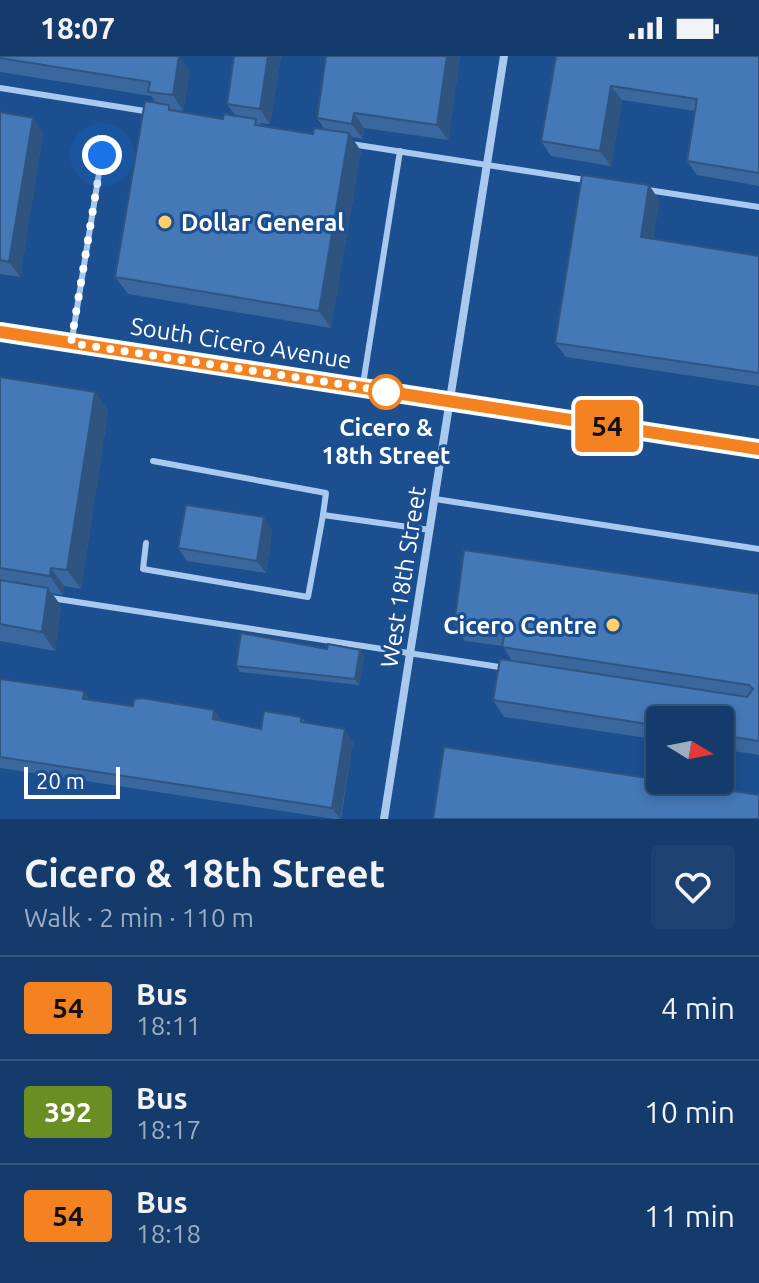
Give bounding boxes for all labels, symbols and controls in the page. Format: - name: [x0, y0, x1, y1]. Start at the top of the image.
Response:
- text: 18:07: [40, 11, 115, 45]
- your location: [82, 135, 122, 175]
- place label: Dollar General: [181, 209, 345, 236]
- marker: Dollar General: [156, 213, 174, 231]
- street label: South Cicero Avenue: [129, 312, 353, 374]
- marker: Cicero & 18th Street: [369, 375, 403, 409]
- line badge: 54: [571, 400, 643, 452]
- text: 54: [591, 410, 623, 441]
- place label: Cicero & 18th Street: [322, 414, 450, 469]
- street label: West 18th Street: [375, 484, 431, 670]
- place label: Cicero Centre: [443, 612, 597, 639]
- marker: Cicero Centre: [604, 616, 622, 634]
- north arrow: [646, 706, 734, 794]
- map controls: [646, 706, 734, 794]
- scale bar: [24, 763, 120, 799]
- text: 20 m: [36, 768, 85, 793]
- button: heart: [651, 845, 735, 929]
- text: Cicero & 18th Street: [24, 852, 385, 894]
- text: Walk · 2 min · 110 m: [24, 903, 254, 932]
- text: Bus: [136, 977, 188, 1011]
- text: 4 min: [661, 991, 735, 1025]
- text: 54: [52, 992, 84, 1023]
- text: 18:11: [136, 1011, 201, 1040]
- text: Bus: [136, 1081, 188, 1115]
- text: 10 min: [644, 1095, 735, 1129]
- text: 392: [44, 1096, 92, 1127]
- text: 18:17: [136, 1115, 201, 1144]
- text: Bus: [136, 1185, 188, 1219]
- text: 11 min: [644, 1199, 735, 1233]
- text: 54: [52, 1200, 84, 1231]
- text: 18:18: [136, 1219, 201, 1248]

